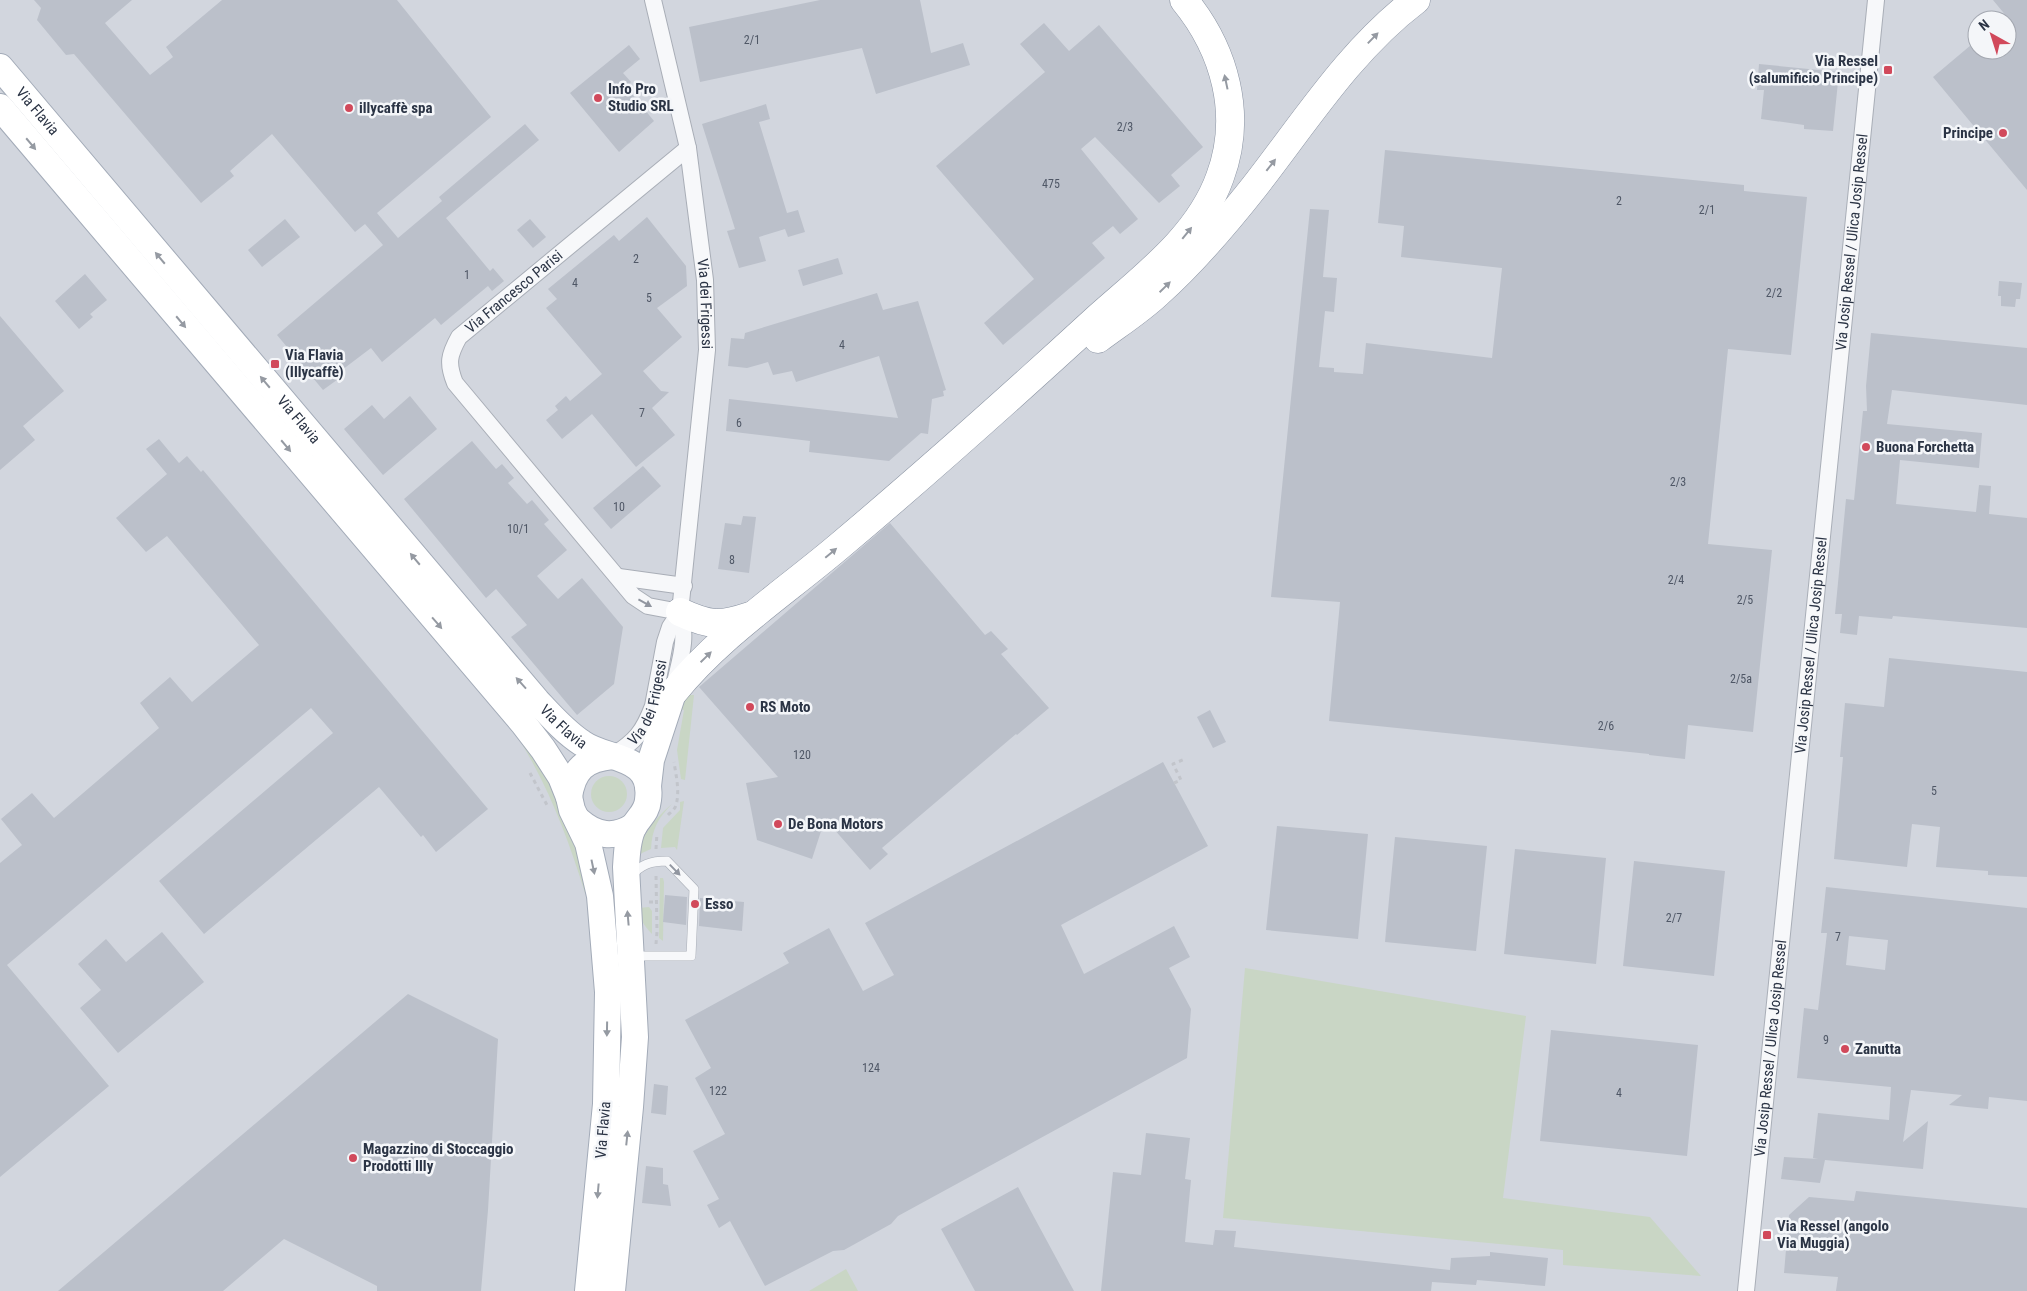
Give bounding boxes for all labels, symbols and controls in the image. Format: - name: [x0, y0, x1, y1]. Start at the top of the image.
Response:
- north arrow: [1967, 10, 2017, 60]
- text: N: [1975, 16, 1992, 34]
- one-way arrow: [1367, 32, 1379, 44]
- house number: 2/1: [744, 33, 760, 47]
- place label: Via Ressel (salumificio Principe): [1749, 52, 1878, 87]
- marker: Via Ressel (salumificio Principe): [1882, 64, 1894, 76]
- one-way arrow: [1222, 74, 1230, 90]
- place label: Info Pro Studio SRL: [608, 80, 674, 115]
- street label: Via Flavia: [12, 84, 63, 139]
- marker: Info Pro Studio SRL: [592, 92, 604, 104]
- place label: illycaffè spa: [359, 99, 432, 117]
- marker: illycaffè spa: [343, 102, 355, 114]
- house number: 2/3: [1117, 120, 1133, 134]
- place label: Principe: [1943, 124, 1993, 142]
- marker: Principe: [1997, 127, 2009, 139]
- street label: Via Josip Ressel / Ulica Josip Ressel: [1832, 133, 1871, 352]
- one-way arrow: [26, 137, 37, 150]
- one-way arrow: [1266, 159, 1277, 172]
- house number: 475: [1042, 177, 1060, 191]
- house number: 2: [1616, 194, 1622, 208]
- house number: 2/1: [1699, 203, 1715, 217]
- one-way arrow: [1181, 227, 1192, 240]
- street label: Via Francesco Parisi: [462, 246, 566, 337]
- one-way arrow: [155, 252, 166, 264]
- house number: 2: [633, 252, 639, 266]
- street label: Via dei Frigessi: [693, 258, 716, 349]
- house number: 1: [464, 268, 470, 282]
- house number: 4: [572, 276, 578, 290]
- one-way arrow: [1158, 281, 1170, 293]
- house number: 2/2: [1766, 286, 1782, 300]
- house number: 5: [646, 291, 652, 305]
- one-way arrow: [176, 315, 187, 328]
- house number: 4: [839, 338, 845, 352]
- place label: Via Flavia (Illycaffè): [285, 346, 344, 381]
- marker: Via Flavia (Illycaffè): [269, 358, 281, 370]
- one-way arrow: [260, 376, 271, 388]
- street label: Via Flavia: [273, 392, 324, 447]
- house number: 7: [639, 406, 645, 420]
- house number: 6: [736, 416, 742, 430]
- place label: Buona Forchetta: [1876, 438, 1974, 456]
- one-way arrow: [281, 439, 292, 452]
- marker: Buona Forchetta: [1860, 441, 1872, 453]
- house number: 2/3: [1670, 475, 1686, 489]
- house number: 10: [613, 500, 625, 514]
- house number: 10/1: [507, 522, 529, 536]
- street label: Via Josip Ressel / Ulica Josip Ressel: [1791, 536, 1831, 755]
- one-way arrow: [824, 548, 837, 559]
- one-way arrow: [410, 553, 421, 566]
- house number: 8: [729, 553, 735, 567]
- house number: 2/4: [1668, 573, 1684, 587]
- house number: 2/5: [1737, 593, 1753, 607]
- one-way arrow: [637, 599, 652, 607]
- one-way arrow: [431, 616, 442, 629]
- one-way arrow: [699, 651, 711, 663]
- street label: Via dei Frigessi: [624, 658, 671, 749]
- house number: 2/5a: [1730, 672, 1752, 686]
- one-way arrow: [515, 677, 527, 689]
- place label: RS Moto: [760, 698, 811, 716]
- street label: Via Flavia: [536, 701, 591, 753]
- marker: RS Moto: [744, 701, 756, 713]
- house number: 2/6: [1598, 719, 1614, 733]
- house number: 120: [793, 748, 811, 762]
- house number: 5: [1931, 784, 1937, 798]
- place label: De Bona Motors: [788, 815, 884, 833]
- marker: De Bona Motors: [772, 818, 784, 830]
- one-way arrow: [590, 860, 598, 876]
- one-way arrow: [669, 863, 681, 875]
- place label: Esso: [705, 895, 733, 913]
- marker: Esso: [689, 898, 701, 910]
- one-way arrow: [624, 910, 632, 926]
- house number: 2/7: [1666, 911, 1682, 925]
- house number: 7: [1835, 930, 1841, 944]
- street label: Via Josip Ressel / Ulica Josip Ressel: [1751, 939, 1790, 1158]
- one-way arrow: [603, 1021, 611, 1037]
- house number: 9: [1823, 1033, 1829, 1047]
- place label: Zanutta: [1855, 1040, 1901, 1058]
- marker: Zanutta: [1839, 1043, 1851, 1055]
- house number: 124: [862, 1061, 880, 1075]
- house number: 122: [709, 1084, 727, 1098]
- house number: 4: [1616, 1086, 1622, 1100]
- street label: Via Flavia: [592, 1101, 614, 1159]
- one-way arrow: [623, 1130, 631, 1146]
- place label: Magazzino di Stoccaggio Prodotti Illy: [363, 1140, 514, 1175]
- marker: Magazzino di Stoccaggio Prodotti Illy: [347, 1152, 359, 1164]
- one-way arrow: [594, 1183, 602, 1199]
- place label: Via Ressel (angolo Via Muggia): [1777, 1217, 1889, 1252]
- marker: Via Ressel (angolo Via Muggia): [1761, 1229, 1773, 1241]

